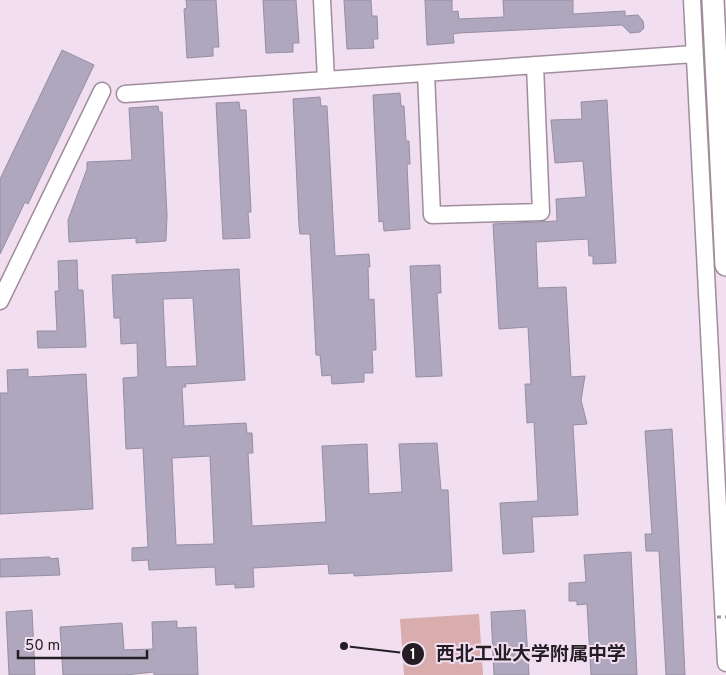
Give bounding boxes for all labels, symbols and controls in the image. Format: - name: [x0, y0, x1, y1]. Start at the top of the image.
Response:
- scale bar: [18, 628, 146, 660]
- text: 50 m: [25, 637, 60, 656]
- callout: 西北工业大学附属中学: [401, 637, 636, 671]
- text: 西北工业大学附属中学: [436, 643, 626, 667]
- text: 1: [410, 646, 416, 665]

